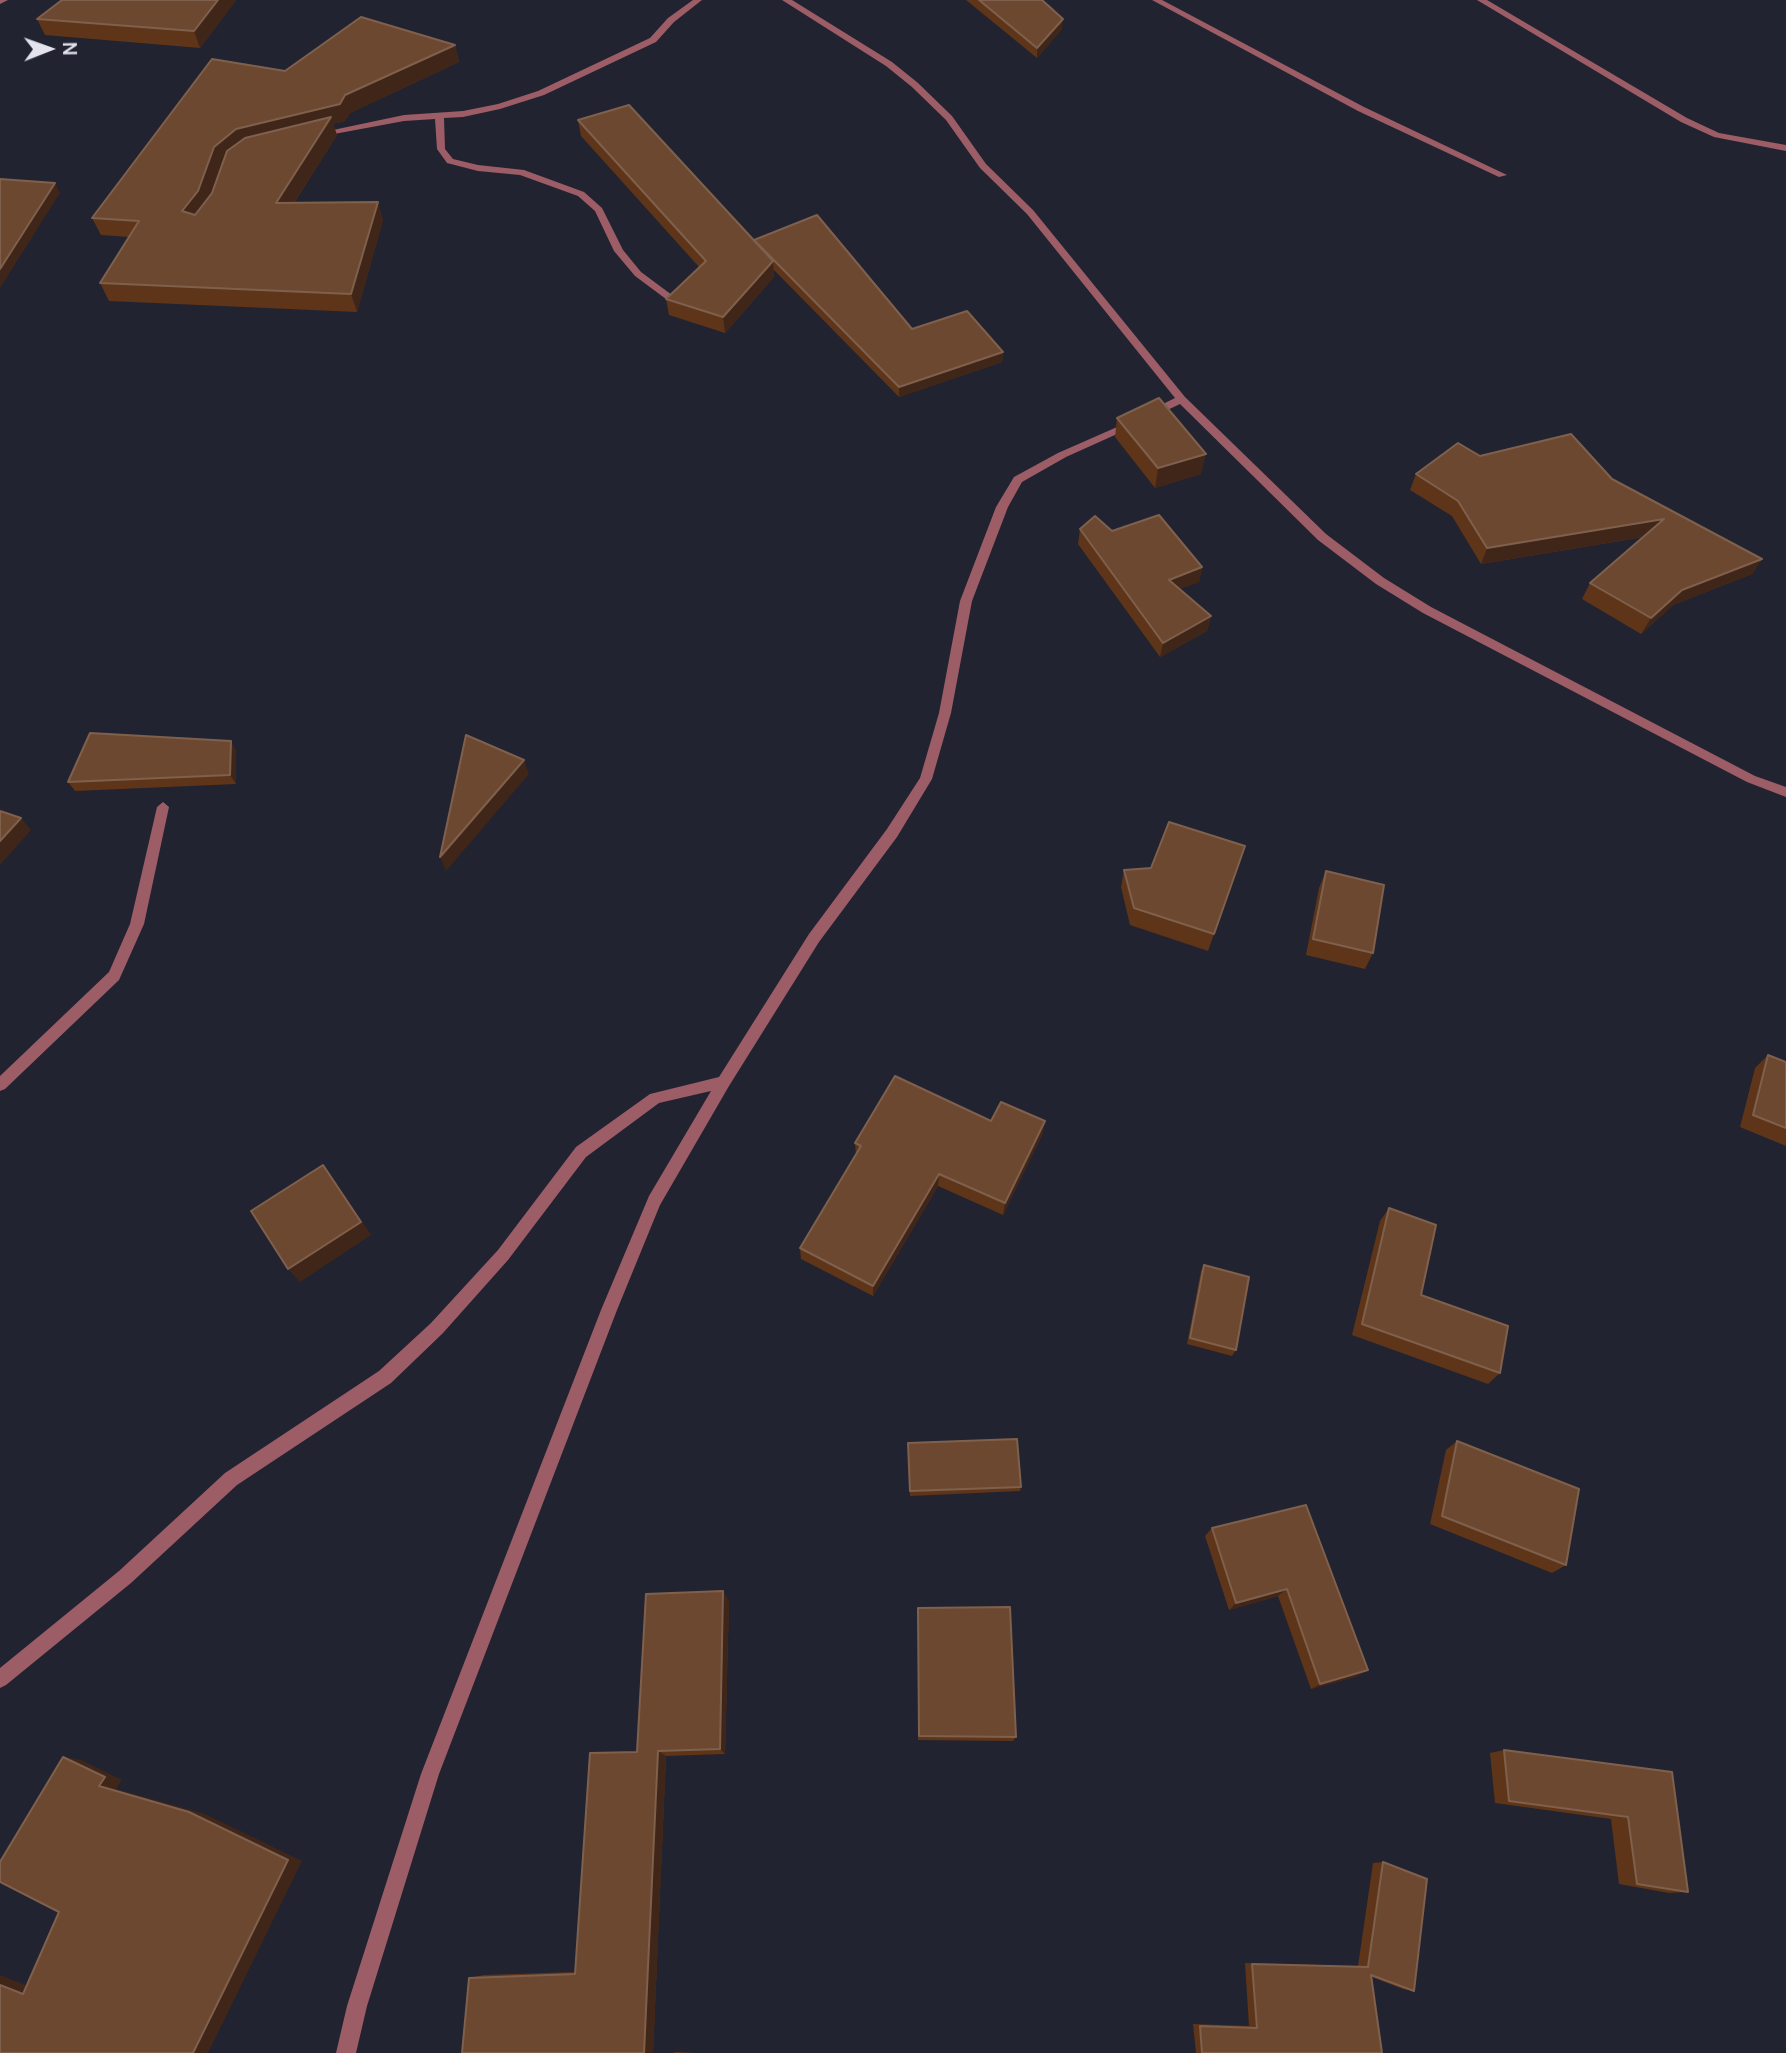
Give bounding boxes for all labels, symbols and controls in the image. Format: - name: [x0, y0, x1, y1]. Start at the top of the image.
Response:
- north arrow: [14, 14, 84, 84]
- text: N: [57, 42, 83, 56]

